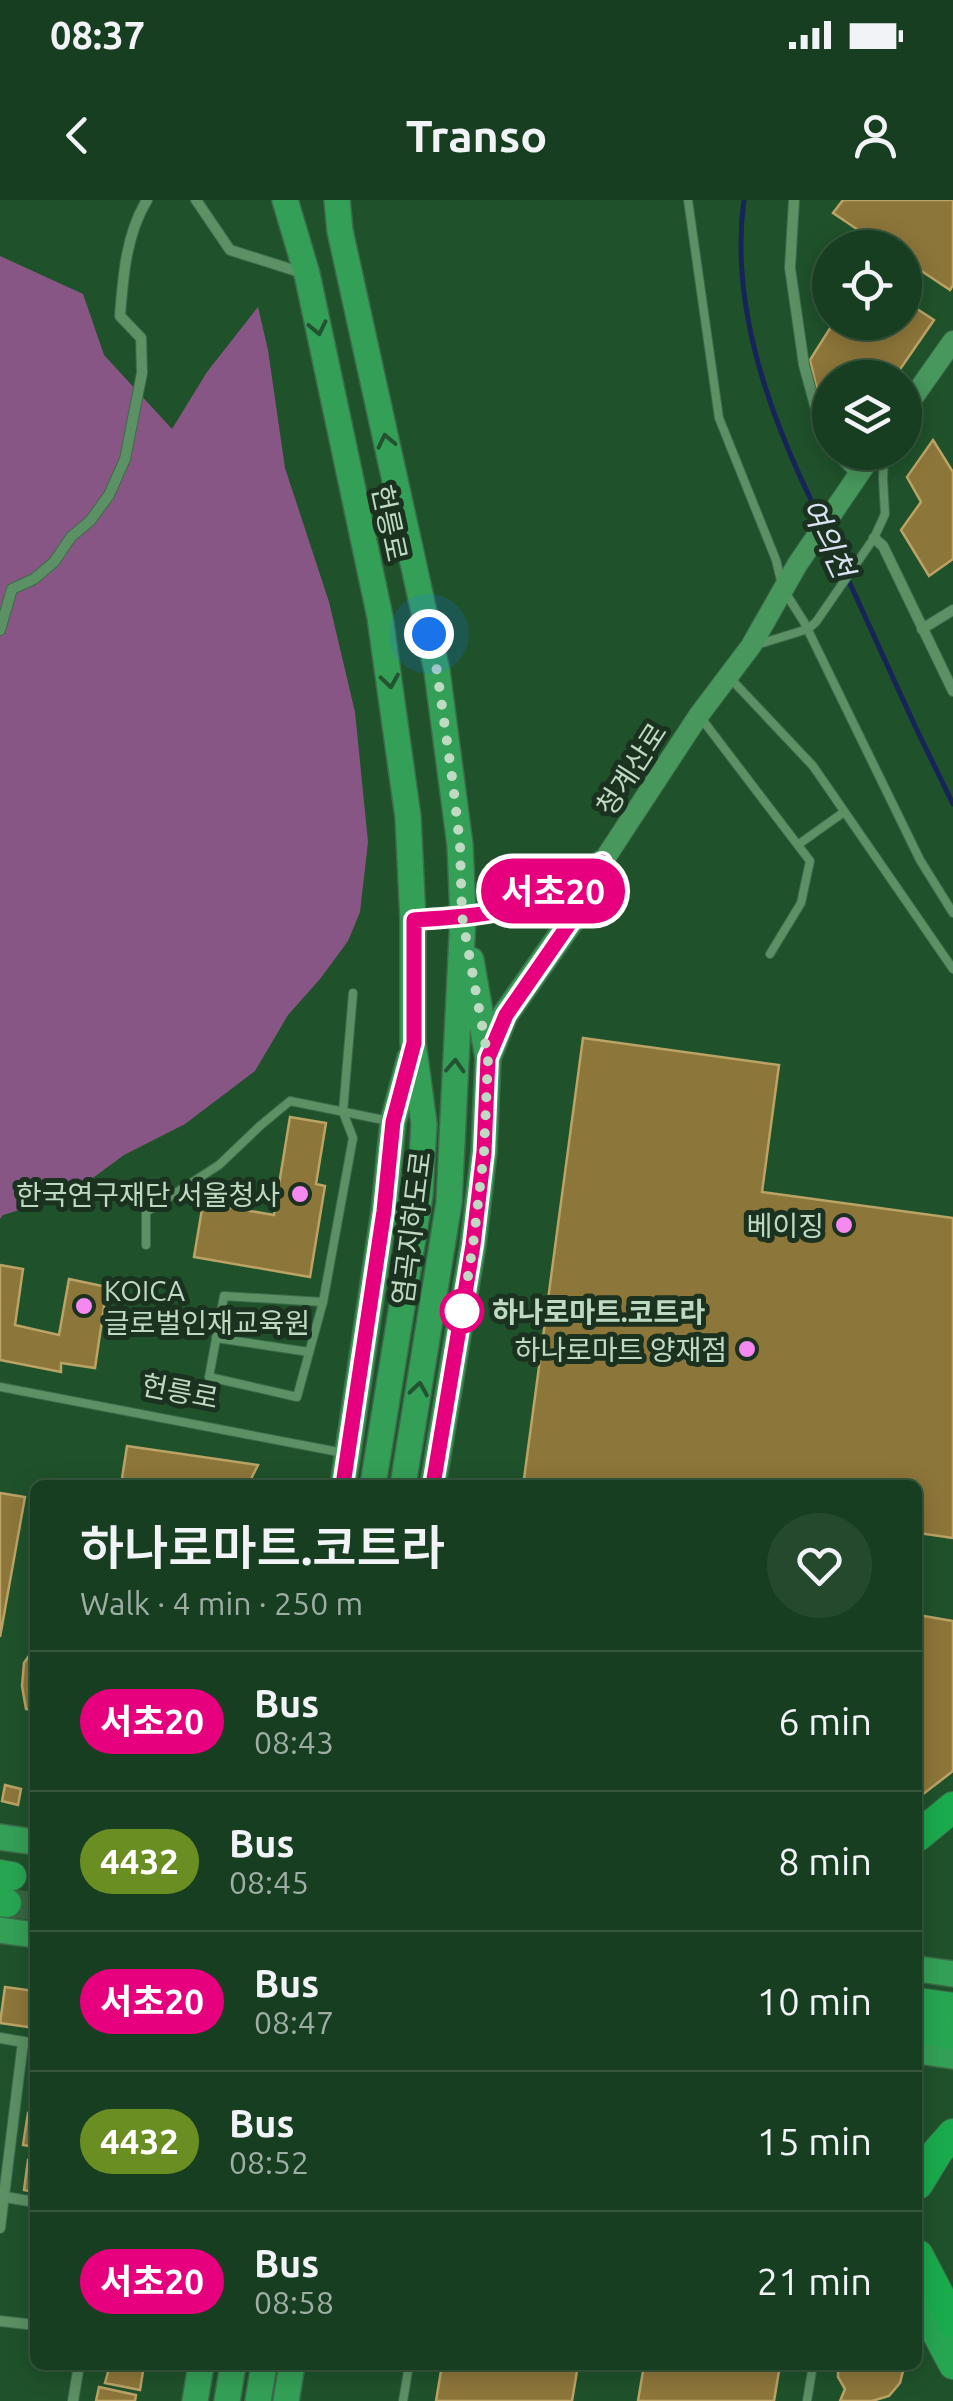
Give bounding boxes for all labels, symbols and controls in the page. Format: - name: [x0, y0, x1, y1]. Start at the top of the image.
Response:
- text: 08:37: [50, 14, 145, 56]
- icon: back: [50, 108, 105, 163]
- icon: person: [848, 108, 903, 163]
- text: Transo: [406, 110, 547, 161]
- map controls: [812, 230, 922, 470]
- button: locate: [812, 230, 922, 340]
- one-way arrow: [306, 319, 327, 336]
- button: layers: [812, 360, 922, 470]
- one-way arrow: [377, 433, 398, 450]
- street label: 헌릉로: [367, 482, 413, 564]
- water label: 여의천: [795, 493, 862, 586]
- your location: [404, 609, 454, 659]
- one-way arrow: [378, 673, 399, 689]
- street label: 청계산로: [590, 717, 672, 821]
- line badge: 서초20: [483, 858, 623, 924]
- text: 서초20: [501, 871, 605, 911]
- one-way arrow: [445, 1058, 466, 1074]
- street label: 염곡지하도로: [386, 1149, 436, 1307]
- place label: 한국연구재단 서울청사: [16, 1179, 280, 1210]
- marker: 한국연구재단 서울청사: [289, 1183, 311, 1205]
- place label: 베이징: [747, 1210, 824, 1241]
- marker: 베이징: [833, 1214, 855, 1236]
- place label: KOICA 글로벌인재교육원: [104, 1275, 310, 1338]
- marker: 하나로마트.코트라: [441, 1290, 483, 1332]
- marker: KOICA 글로벌인재교육원: [73, 1295, 95, 1317]
- place label: 하나로마트.코트라: [492, 1296, 705, 1327]
- place label: 하나로마트 양재점: [515, 1334, 727, 1365]
- marker: 하나로마트 양재점: [736, 1338, 758, 1360]
- street label: 헌릉로: [139, 1368, 221, 1414]
- one-way arrow: [408, 1380, 429, 1397]
- button: heart: [767, 1513, 872, 1618]
- text: 하나로마트.코트라: [80, 1520, 445, 1574]
- text: Walk · 4 min · 250 m: [80, 1585, 363, 1621]
- text: Bus: [254, 1682, 319, 1724]
- text: 6 min: [778, 1700, 872, 1742]
- text: 서초20: [100, 1701, 204, 1741]
- text: 08:43: [254, 1724, 334, 1760]
- text: Bus: [229, 1822, 294, 1864]
- text: 8 min: [778, 1840, 872, 1882]
- text: 4432: [100, 1841, 179, 1881]
- text: 08:45: [229, 1864, 309, 1900]
- text: Bus: [254, 1962, 319, 2004]
- text: 10 min: [757, 1980, 872, 2022]
- text: 서초20: [100, 1981, 204, 2021]
- text: 08:47: [254, 2004, 334, 2040]
- text: Bus: [229, 2102, 294, 2144]
- text: 15 min: [757, 2120, 872, 2162]
- text: 4432: [100, 2121, 179, 2161]
- text: 08:52: [229, 2144, 309, 2180]
- text: Bus: [254, 2242, 319, 2284]
- text: 21 min: [757, 2260, 872, 2302]
- text: 서초20: [100, 2261, 204, 2301]
- text: 08:58: [254, 2284, 334, 2320]

